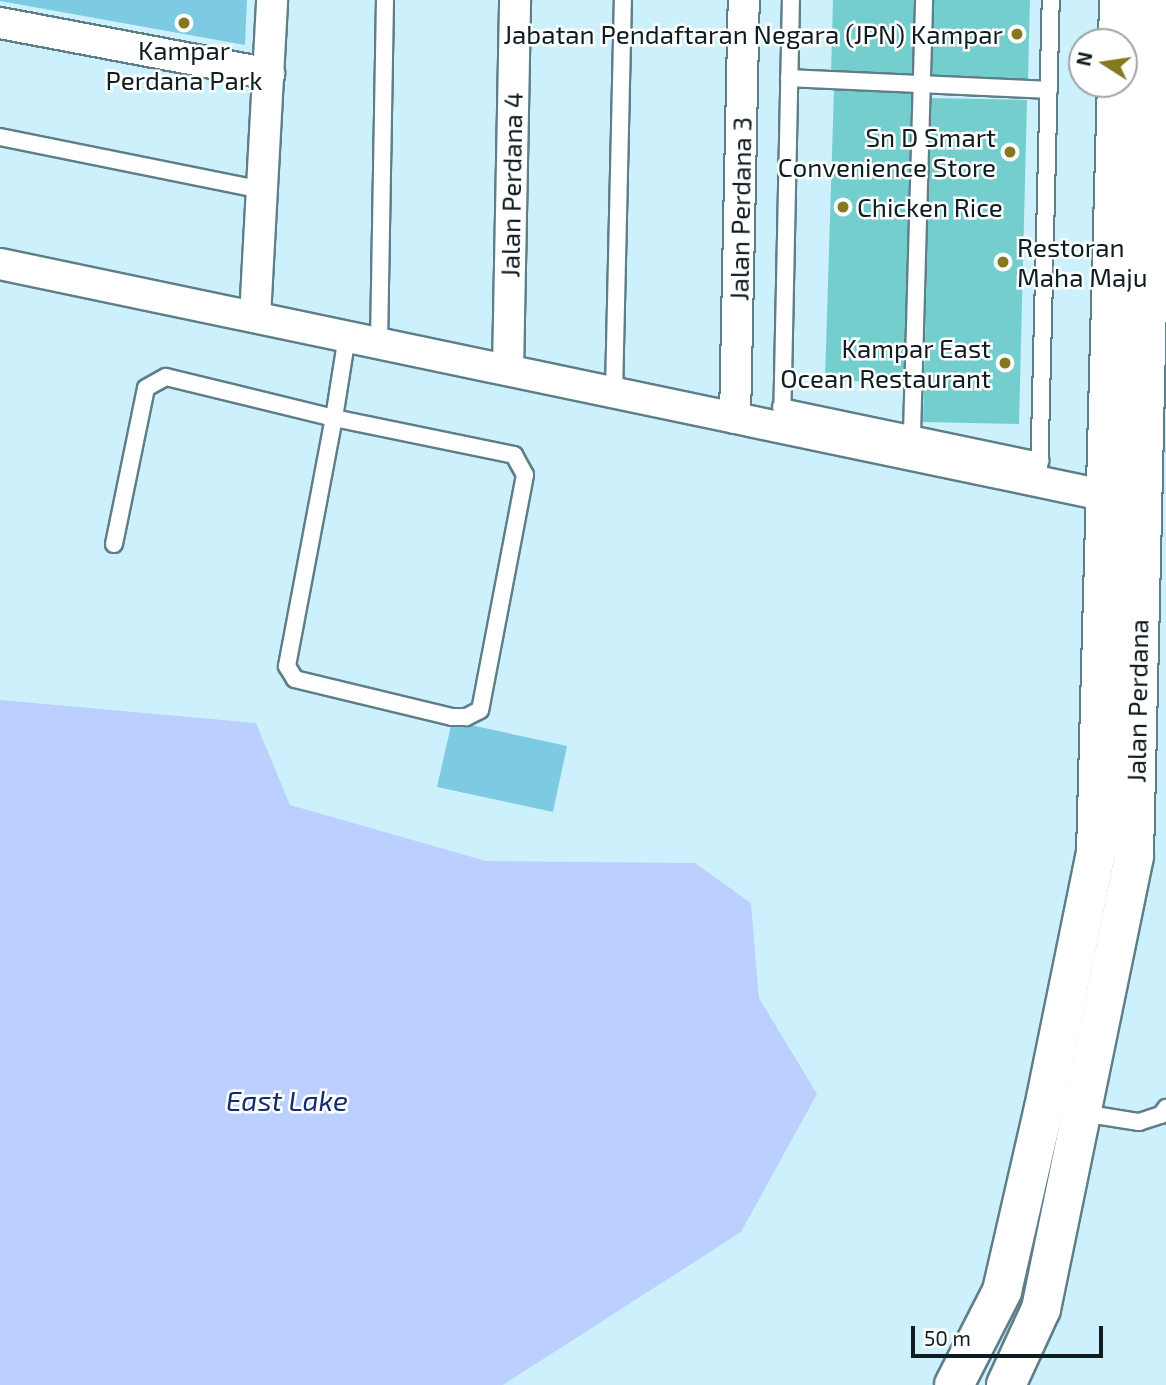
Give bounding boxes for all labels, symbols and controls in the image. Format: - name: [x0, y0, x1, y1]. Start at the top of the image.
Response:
- marker: Kampar Perdana Park: [176, 15, 192, 31]
- place label: Jabatan Pendaftaran Negara (JPN) Kampar: [503, 18, 1003, 50]
- marker: Jabatan Pendaftaran Negara (JPN) Kampar: [1009, 26, 1025, 42]
- north arrow: [1068, 28, 1138, 98]
- place label: Kampar Perdana Park: [106, 34, 262, 96]
- text: N: [1071, 50, 1097, 68]
- street label: Jalan Perdana 4: [494, 92, 528, 278]
- street label: Jalan Perdana 3: [723, 117, 757, 301]
- place label: Sn D Smart Convenience Store: [778, 121, 996, 182]
- marker: Sn D Smart Convenience Store: [1002, 144, 1018, 160]
- place label: Chicken Rice: [857, 191, 1003, 223]
- marker: Chicken Rice: [835, 199, 851, 215]
- place label: Restoran Maha Maju: [1017, 231, 1148, 292]
- marker: Restoran Maha Maju: [995, 254, 1011, 270]
- place label: Kampar East Ocean Restaurant: [780, 332, 991, 394]
- marker: Kampar East Ocean Restaurant: [997, 355, 1013, 371]
- street label: Jalan Perdana: [1120, 619, 1154, 783]
- water label: East Lake: [226, 1083, 348, 1117]
- scale bar: [914, 1312, 1106, 1356]
- text: 50 m: [924, 1325, 971, 1350]

